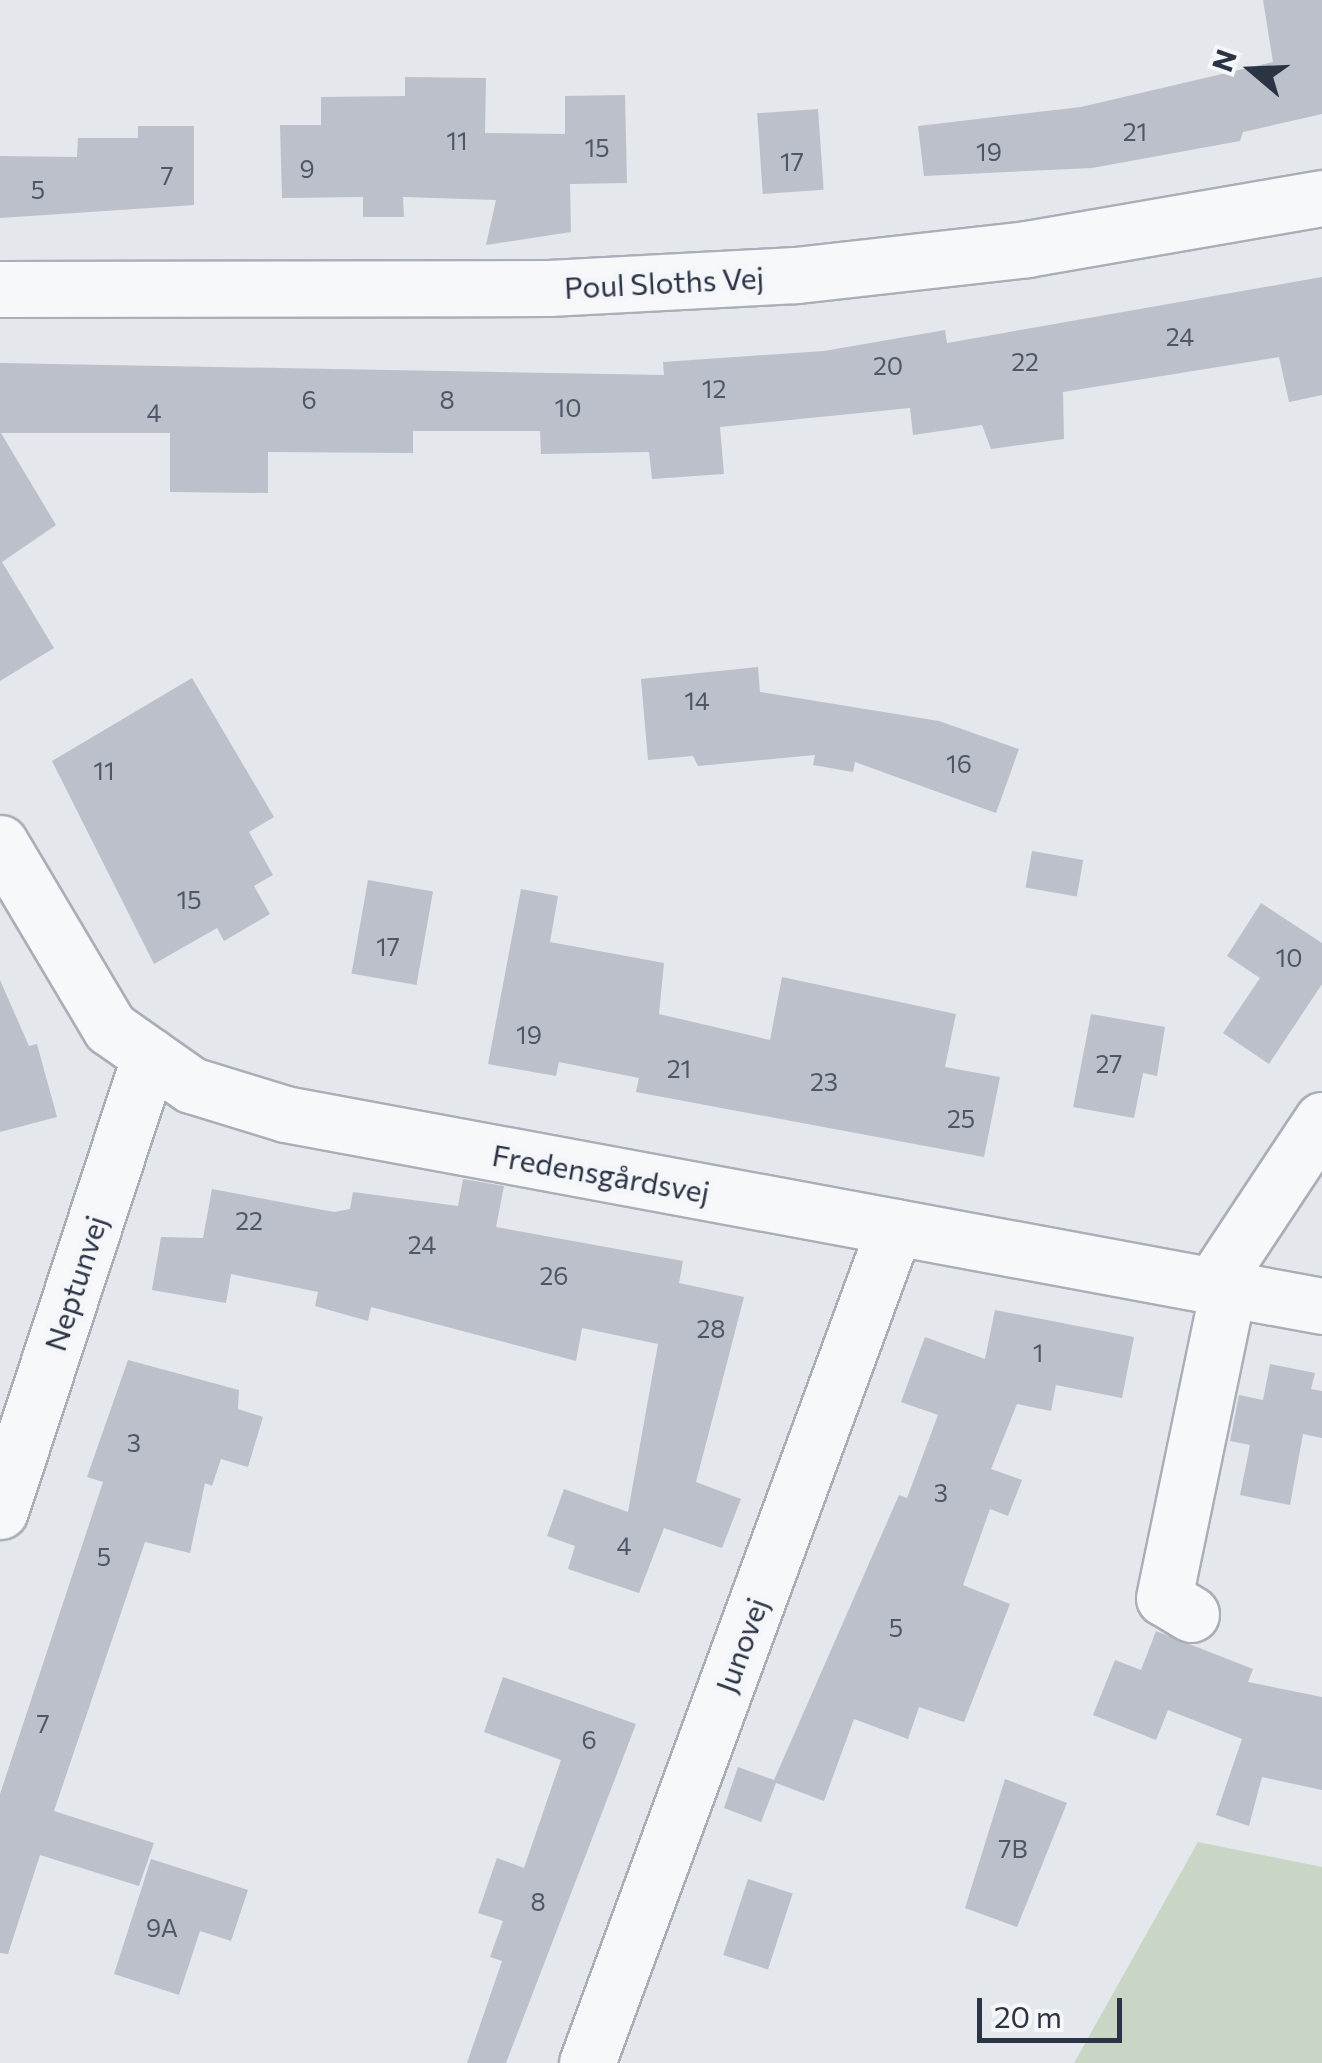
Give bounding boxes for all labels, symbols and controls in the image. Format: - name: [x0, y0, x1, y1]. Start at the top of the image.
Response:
- north arrow: [1202, 20, 1302, 120]
- text: N: [1204, 45, 1243, 76]
- house number: 21: [1123, 116, 1147, 146]
- house number: 11: [446, 125, 468, 155]
- house number: 15: [584, 132, 610, 162]
- house number: 19: [976, 136, 1002, 166]
- house number: 17: [780, 146, 804, 176]
- house number: 9: [299, 153, 315, 183]
- house number: 7: [160, 160, 174, 190]
- house number: 5: [31, 174, 45, 204]
- street label: Poul Sloths Vej: [563, 259, 765, 305]
- house number: 24: [1166, 321, 1194, 351]
- house number: 22: [1011, 346, 1039, 376]
- house number: 20: [873, 350, 903, 380]
- house number: 12: [702, 373, 726, 403]
- house number: 6: [301, 384, 317, 414]
- house number: 8: [439, 384, 455, 414]
- house number: 10: [555, 392, 581, 422]
- house number: 4: [147, 397, 161, 427]
- house number: 14: [684, 685, 710, 715]
- house number: 16: [946, 748, 972, 778]
- house number: 11: [93, 755, 115, 785]
- house number: 15: [176, 884, 202, 914]
- house number: 17: [376, 931, 400, 961]
- house number: 10: [1276, 942, 1302, 972]
- house number: 19: [516, 1019, 542, 1049]
- house number: 27: [1096, 1048, 1122, 1078]
- house number: 21: [667, 1053, 691, 1083]
- house number: 23: [810, 1066, 838, 1096]
- house number: 25: [947, 1103, 975, 1133]
- street label: Fredensgårdsvej: [489, 1136, 713, 1210]
- house number: 22: [235, 1205, 263, 1235]
- street label: Neptunvej: [36, 1211, 114, 1355]
- house number: 24: [408, 1229, 436, 1259]
- house number: 26: [540, 1260, 568, 1290]
- house number: 28: [697, 1313, 725, 1343]
- house number: 1: [1033, 1337, 1043, 1367]
- house number: 3: [127, 1427, 141, 1457]
- house number: 3: [934, 1477, 948, 1507]
- house number: 4: [617, 1530, 631, 1560]
- house number: 5: [97, 1541, 111, 1571]
- street label: Junovej: [707, 1593, 775, 1697]
- house number: 5: [889, 1612, 903, 1642]
- house number: 7: [36, 1708, 50, 1738]
- house number: 6: [581, 1724, 597, 1754]
- house number: 7B: [998, 1833, 1028, 1863]
- house number: 8: [530, 1886, 546, 1916]
- house number: 9A: [146, 1912, 178, 1942]
- scale bar: [982, 1978, 1127, 2040]
- text: 20 m: [994, 1997, 1062, 2034]

